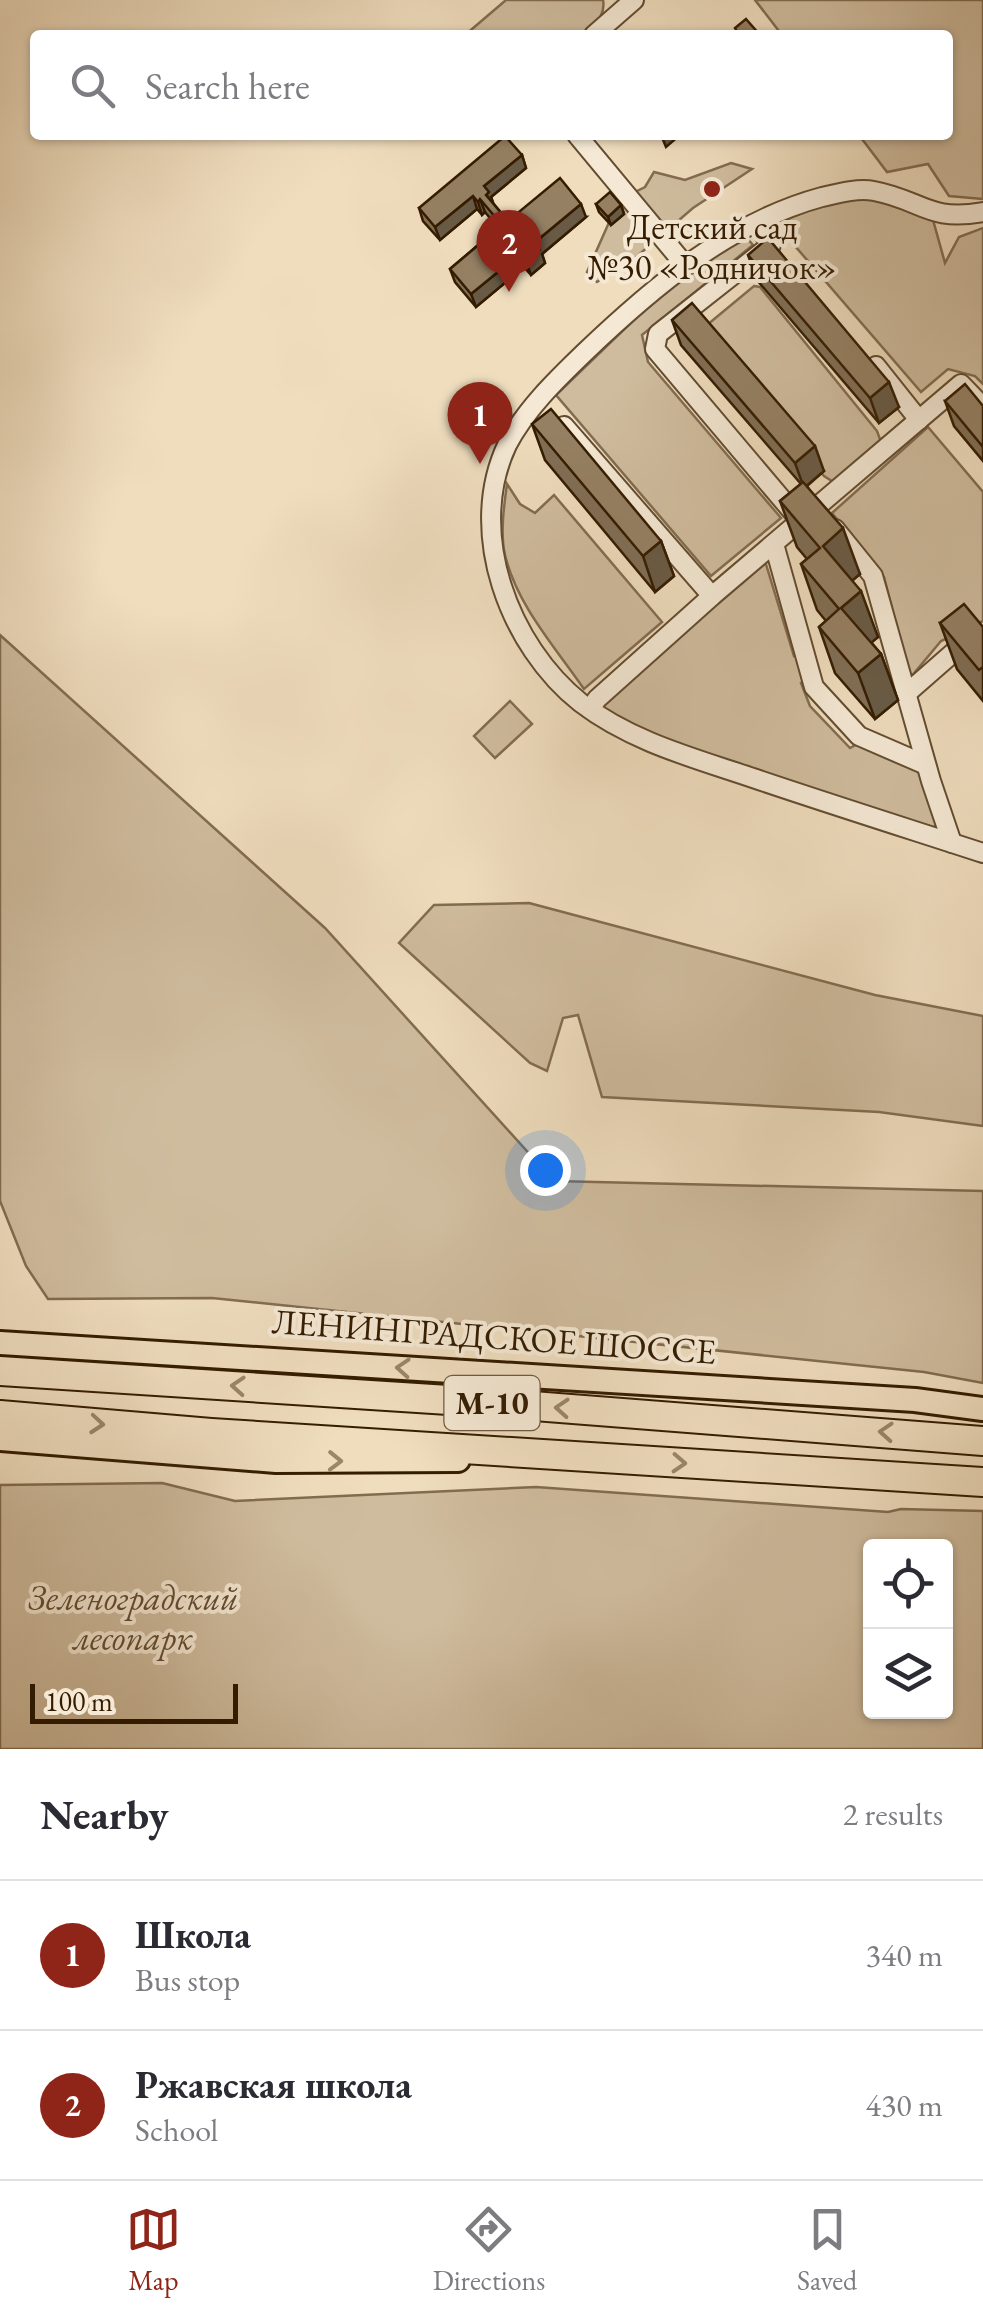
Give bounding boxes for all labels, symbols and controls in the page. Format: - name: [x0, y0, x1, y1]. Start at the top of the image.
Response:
- search box: [30, 30, 953, 140]
- icon: search: [65, 58, 120, 113]
- text: Search here: [145, 61, 310, 110]
- marker: Детский сад №30 «Родничок»: [701, 178, 723, 200]
- place label: Детский сад №30 «Родничок»: [588, 204, 837, 289]
- pin: 2: [476, 210, 542, 292]
- pin: 1: [448, 382, 512, 464]
- your location: [520, 1145, 571, 1196]
- street label: ЛЕНИНГРАДСКОЕ ШОССЕ: [271, 1298, 717, 1374]
- one-way arrow: [395, 1358, 411, 1379]
- one-way arrow: [229, 1376, 245, 1397]
- road number: М-10: [444, 1376, 540, 1430]
- one-way arrow: [553, 1397, 569, 1419]
- one-way arrow: [90, 1412, 106, 1434]
- one-way arrow: [878, 1422, 894, 1443]
- one-way arrow: [328, 1451, 344, 1472]
- one-way arrow: [671, 1452, 687, 1473]
- map controls: [863, 1539, 953, 1719]
- button: locate: [863, 1539, 953, 1629]
- park label: Зеленоградский лесопарк: [28, 1575, 238, 1661]
- button: layers: [863, 1629, 953, 1719]
- scale bar: [30, 1679, 238, 1724]
- text: 100 m: [45, 1683, 113, 1719]
- text: Nearby: [40, 1787, 169, 1842]
- text: 2 results: [843, 1793, 943, 1835]
- text: Школа: [135, 1910, 251, 1959]
- text: 1: [64, 1934, 81, 1976]
- text: 340 m: [866, 1934, 943, 1976]
- text: Bus stop: [135, 1959, 240, 2001]
- text: Ржавская школа: [135, 2060, 412, 2109]
- text: 2: [64, 2084, 81, 2126]
- text: 430 m: [866, 2084, 943, 2126]
- text: School: [135, 2109, 218, 2151]
- tab: Map: [126, 2202, 181, 2298]
- tab: Directions: [433, 2202, 545, 2298]
- tab: Saved: [797, 2202, 857, 2298]

